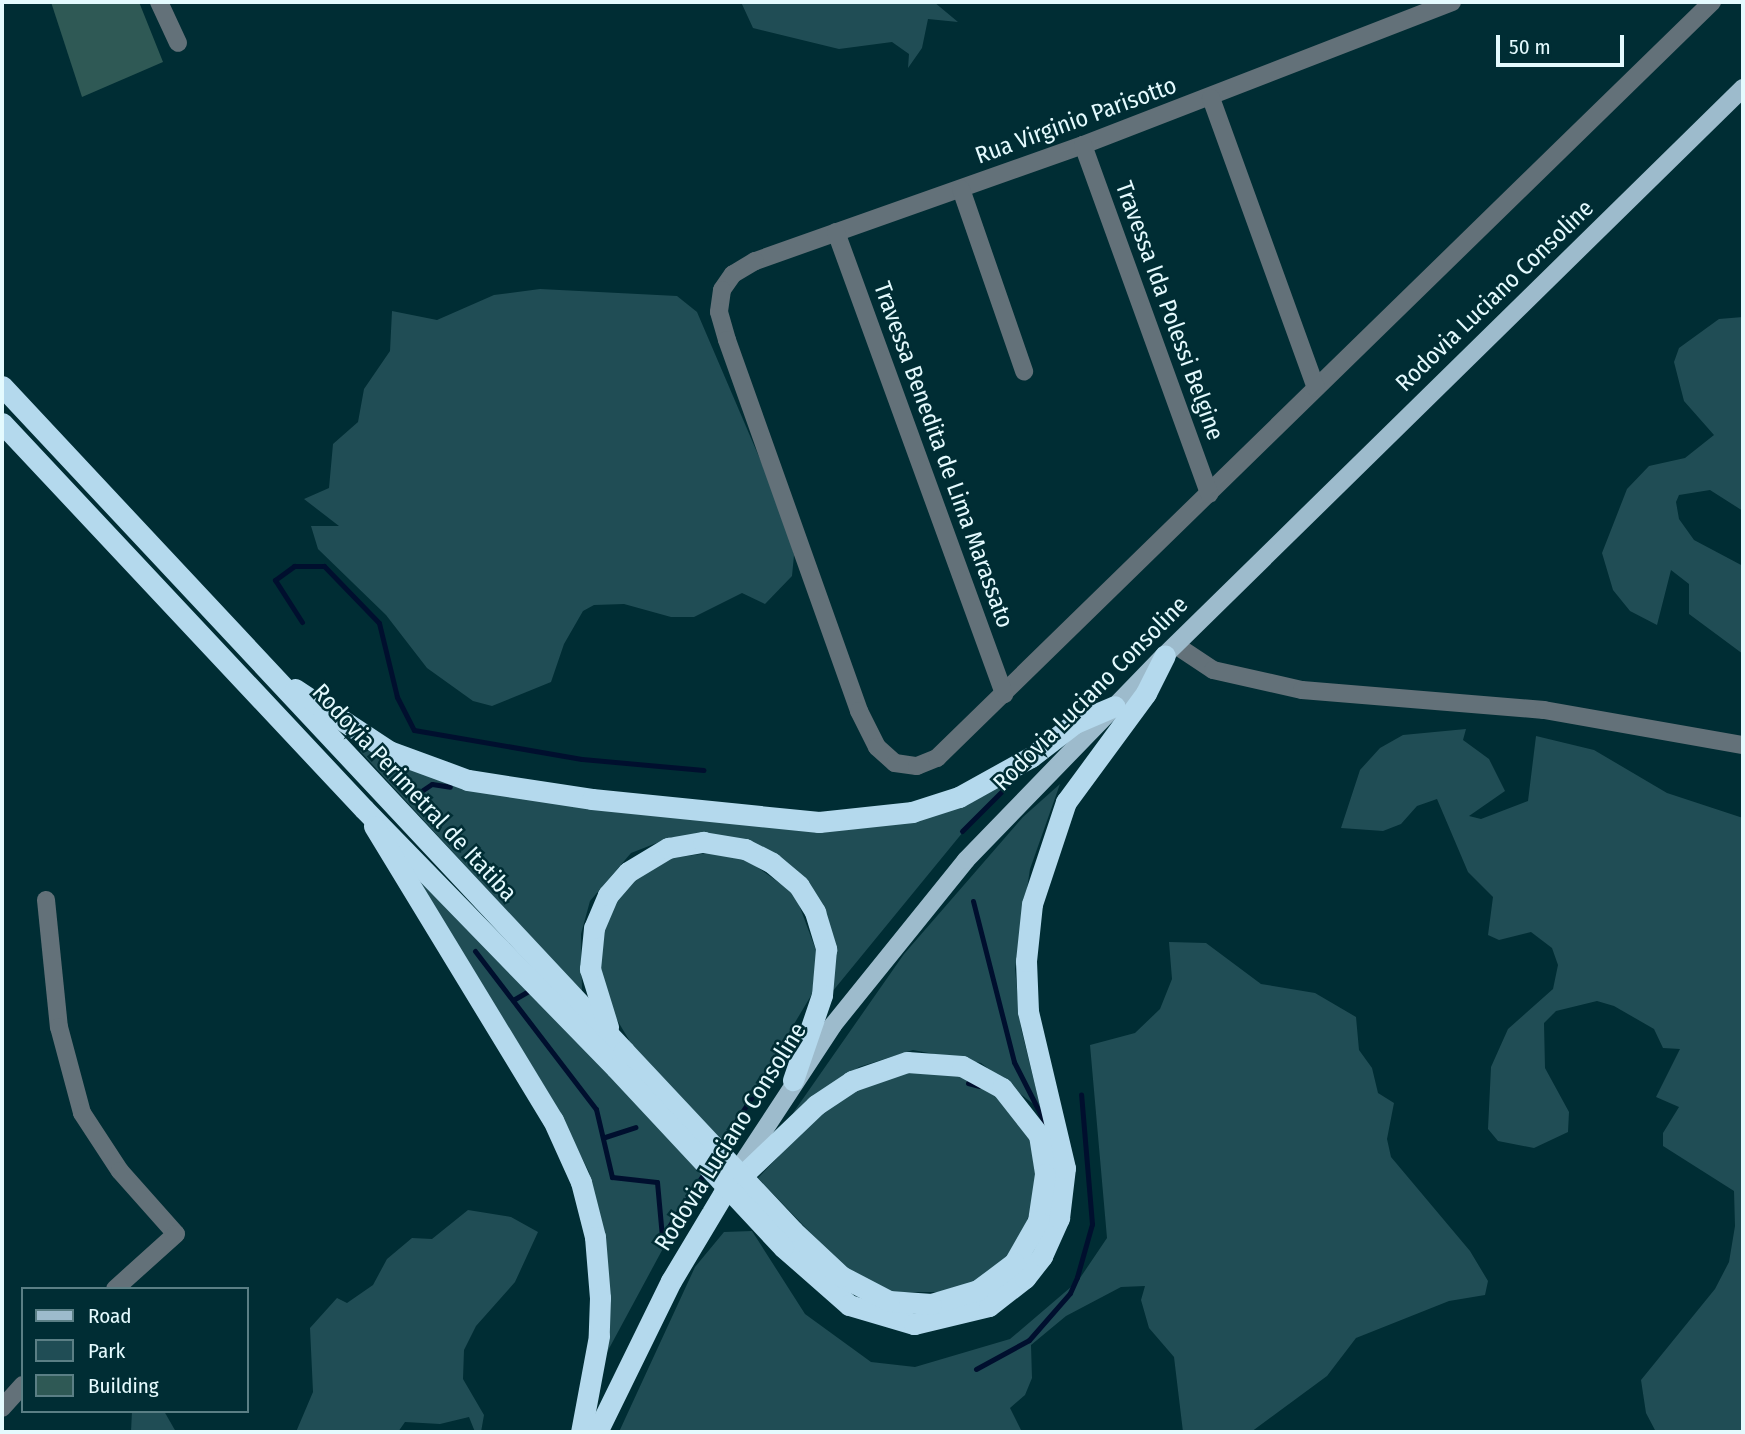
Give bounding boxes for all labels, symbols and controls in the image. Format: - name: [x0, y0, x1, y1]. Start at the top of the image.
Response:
- scale bar: [1500, 21, 1628, 65]
- text: 50 m: [1509, 34, 1551, 60]
- street label: Rua Virginio Parisotto: [971, 71, 1181, 171]
- street label: Travessa Ida Polessi Belgine: [1109, 178, 1229, 444]
- street label: Rodovia Luciano Consoline: [1390, 194, 1600, 398]
- street label: Travessa Benedita de Lima Marassato: [867, 278, 1019, 632]
- street label: Rodovia Luciano Consoline: [988, 591, 1194, 797]
- street label: Rodovia Perimetral de Itatiba: [306, 678, 522, 908]
- street label: Rodovia Luciano Consoline: [649, 1018, 813, 1256]
- legend: [21, 1287, 248, 1413]
- text: Road: [88, 1303, 132, 1329]
- text: Park: [88, 1338, 125, 1364]
- text: Building: [88, 1373, 159, 1399]

